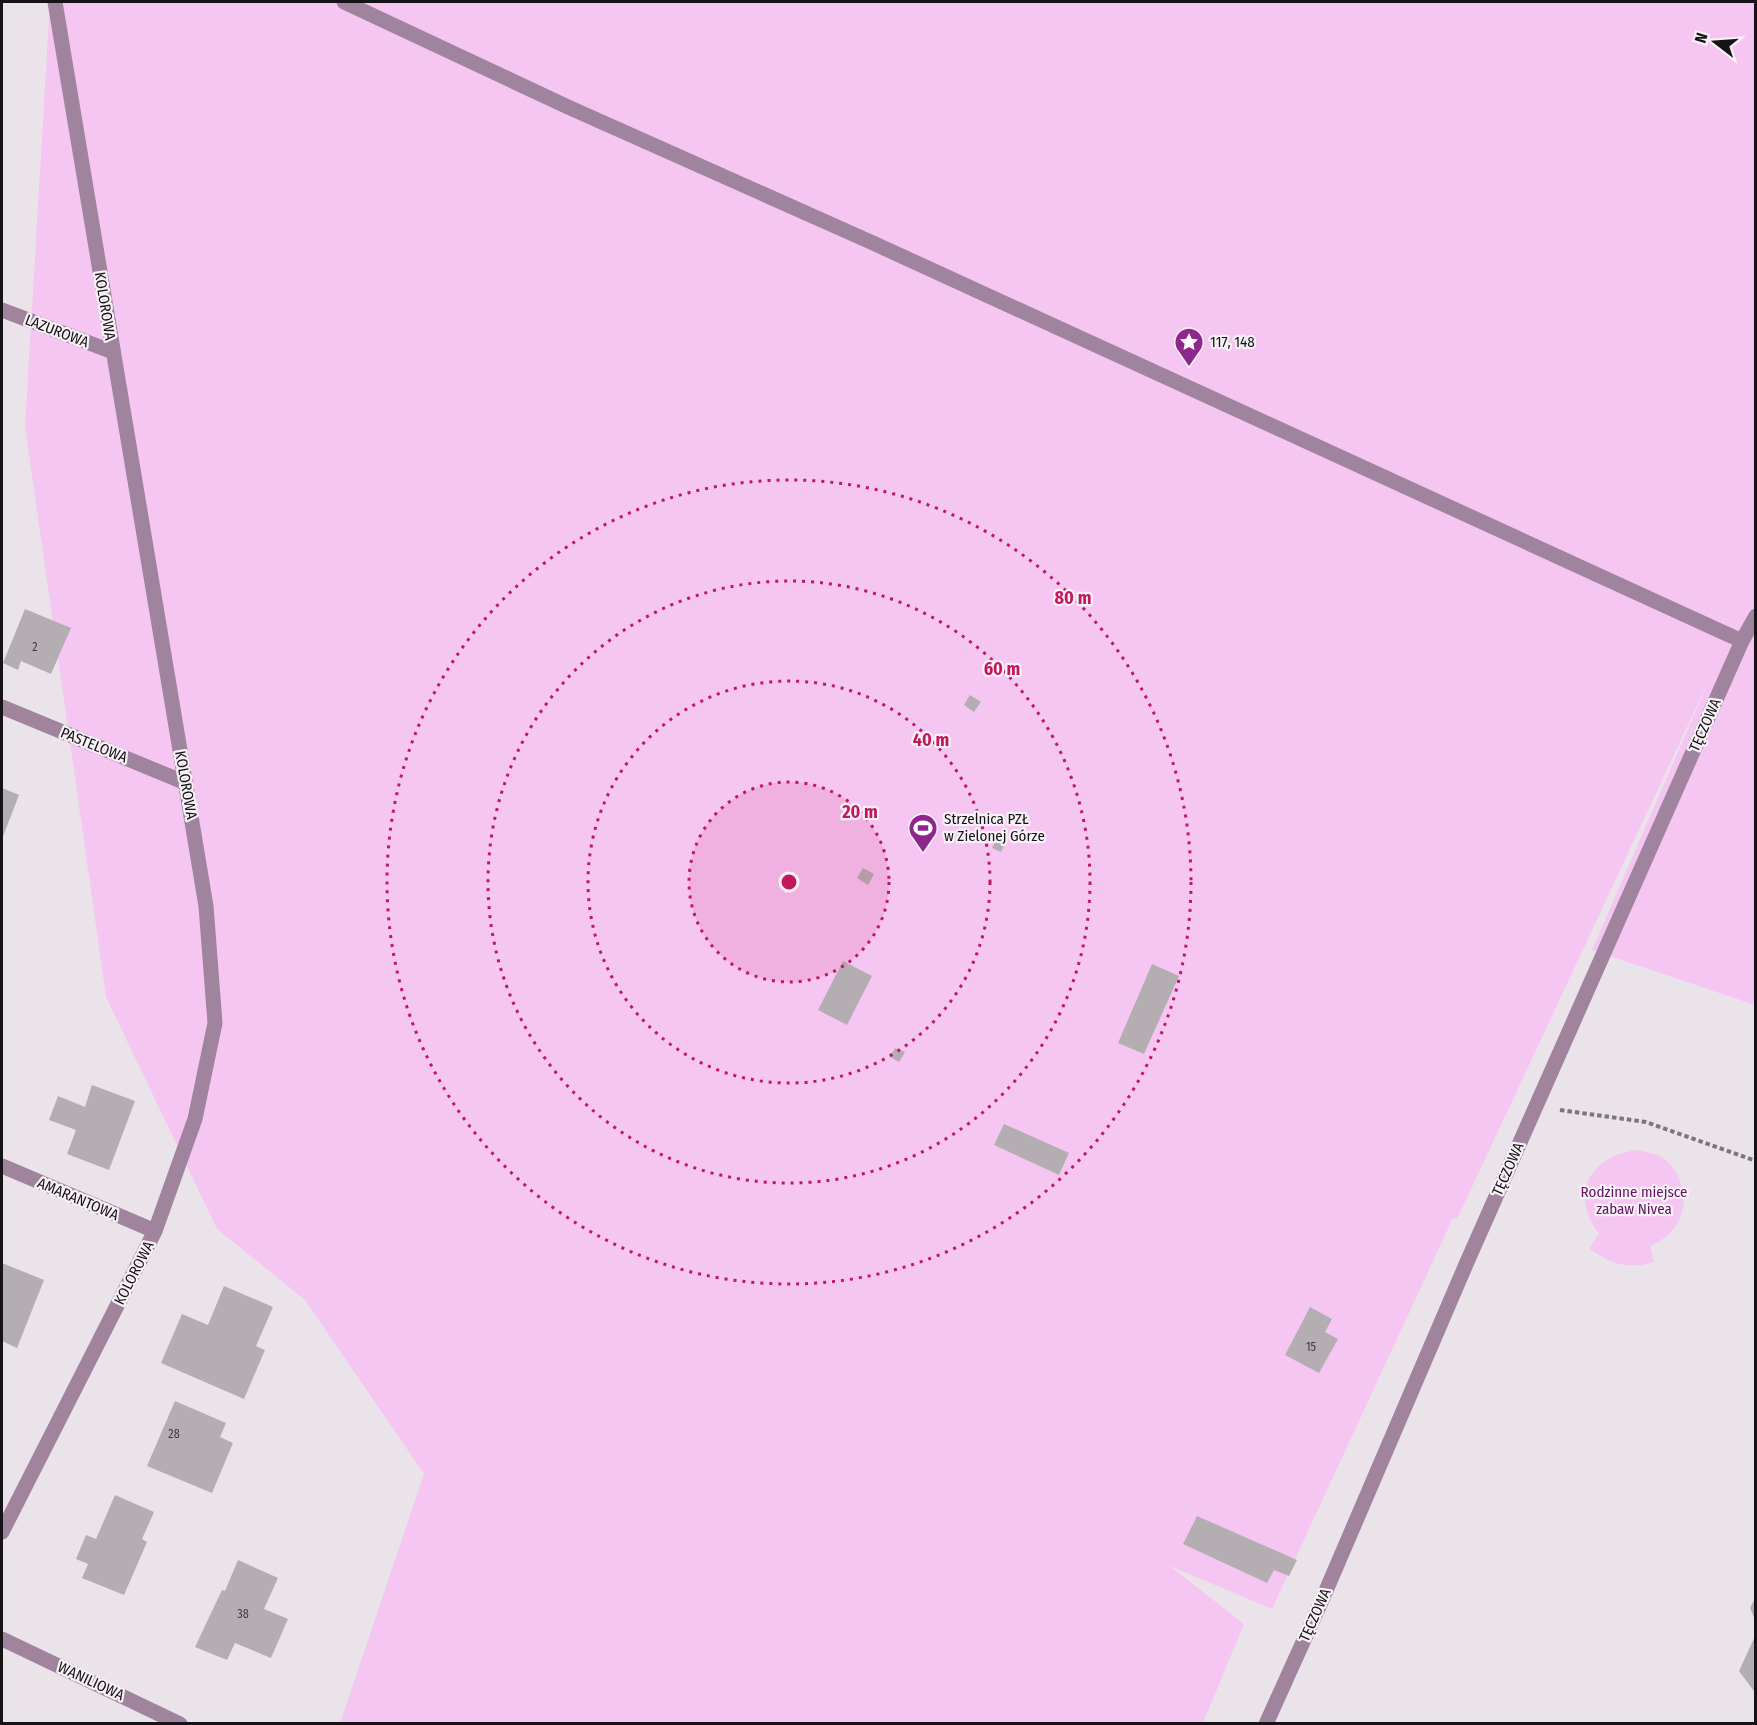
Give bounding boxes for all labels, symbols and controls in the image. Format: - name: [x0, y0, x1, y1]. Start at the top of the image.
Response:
- north arrow: [1685, 12, 1745, 72]
- text: N: [1691, 30, 1712, 45]
- street label: KOLOROWA: [91, 270, 119, 342]
- street label: LAZUROWA: [23, 311, 92, 351]
- place icon: 117, 148: [1173, 326, 1205, 368]
- place label: 117, 148: [1210, 333, 1255, 351]
- text: 80 m: [1055, 587, 1091, 609]
- house number: 2: [32, 640, 38, 654]
- text: 60 m: [984, 658, 1020, 680]
- street label: TĘCZOWA: [1685, 695, 1725, 755]
- street label: PASTELOWA: [58, 723, 130, 767]
- text: 40 m: [913, 729, 949, 751]
- street label: KOLOROWA: [171, 749, 201, 821]
- text: 20 m: [841, 801, 878, 823]
- place label: Strzelnica PZŁ w Zielonej Górze: [944, 810, 1045, 845]
- sports icon: Strzelnica PZŁ w Zielonej Górze: [907, 812, 939, 854]
- centre of rings: [779, 872, 799, 892]
- street label: TĘCZOWA: [1488, 1139, 1528, 1199]
- street label: AMARANTOWA: [35, 1174, 121, 1224]
- park label: Rodzinne miejsce zabaw Nivea: [1581, 1183, 1687, 1218]
- street label: KOLOROWA: [110, 1238, 158, 1308]
- house number: 15: [1306, 1340, 1317, 1354]
- house number: 28: [168, 1427, 180, 1441]
- street label: TĘCZOWA: [1295, 1585, 1335, 1645]
- house number: 38: [237, 1607, 249, 1621]
- street label: WANILIOWA: [55, 1658, 127, 1704]

